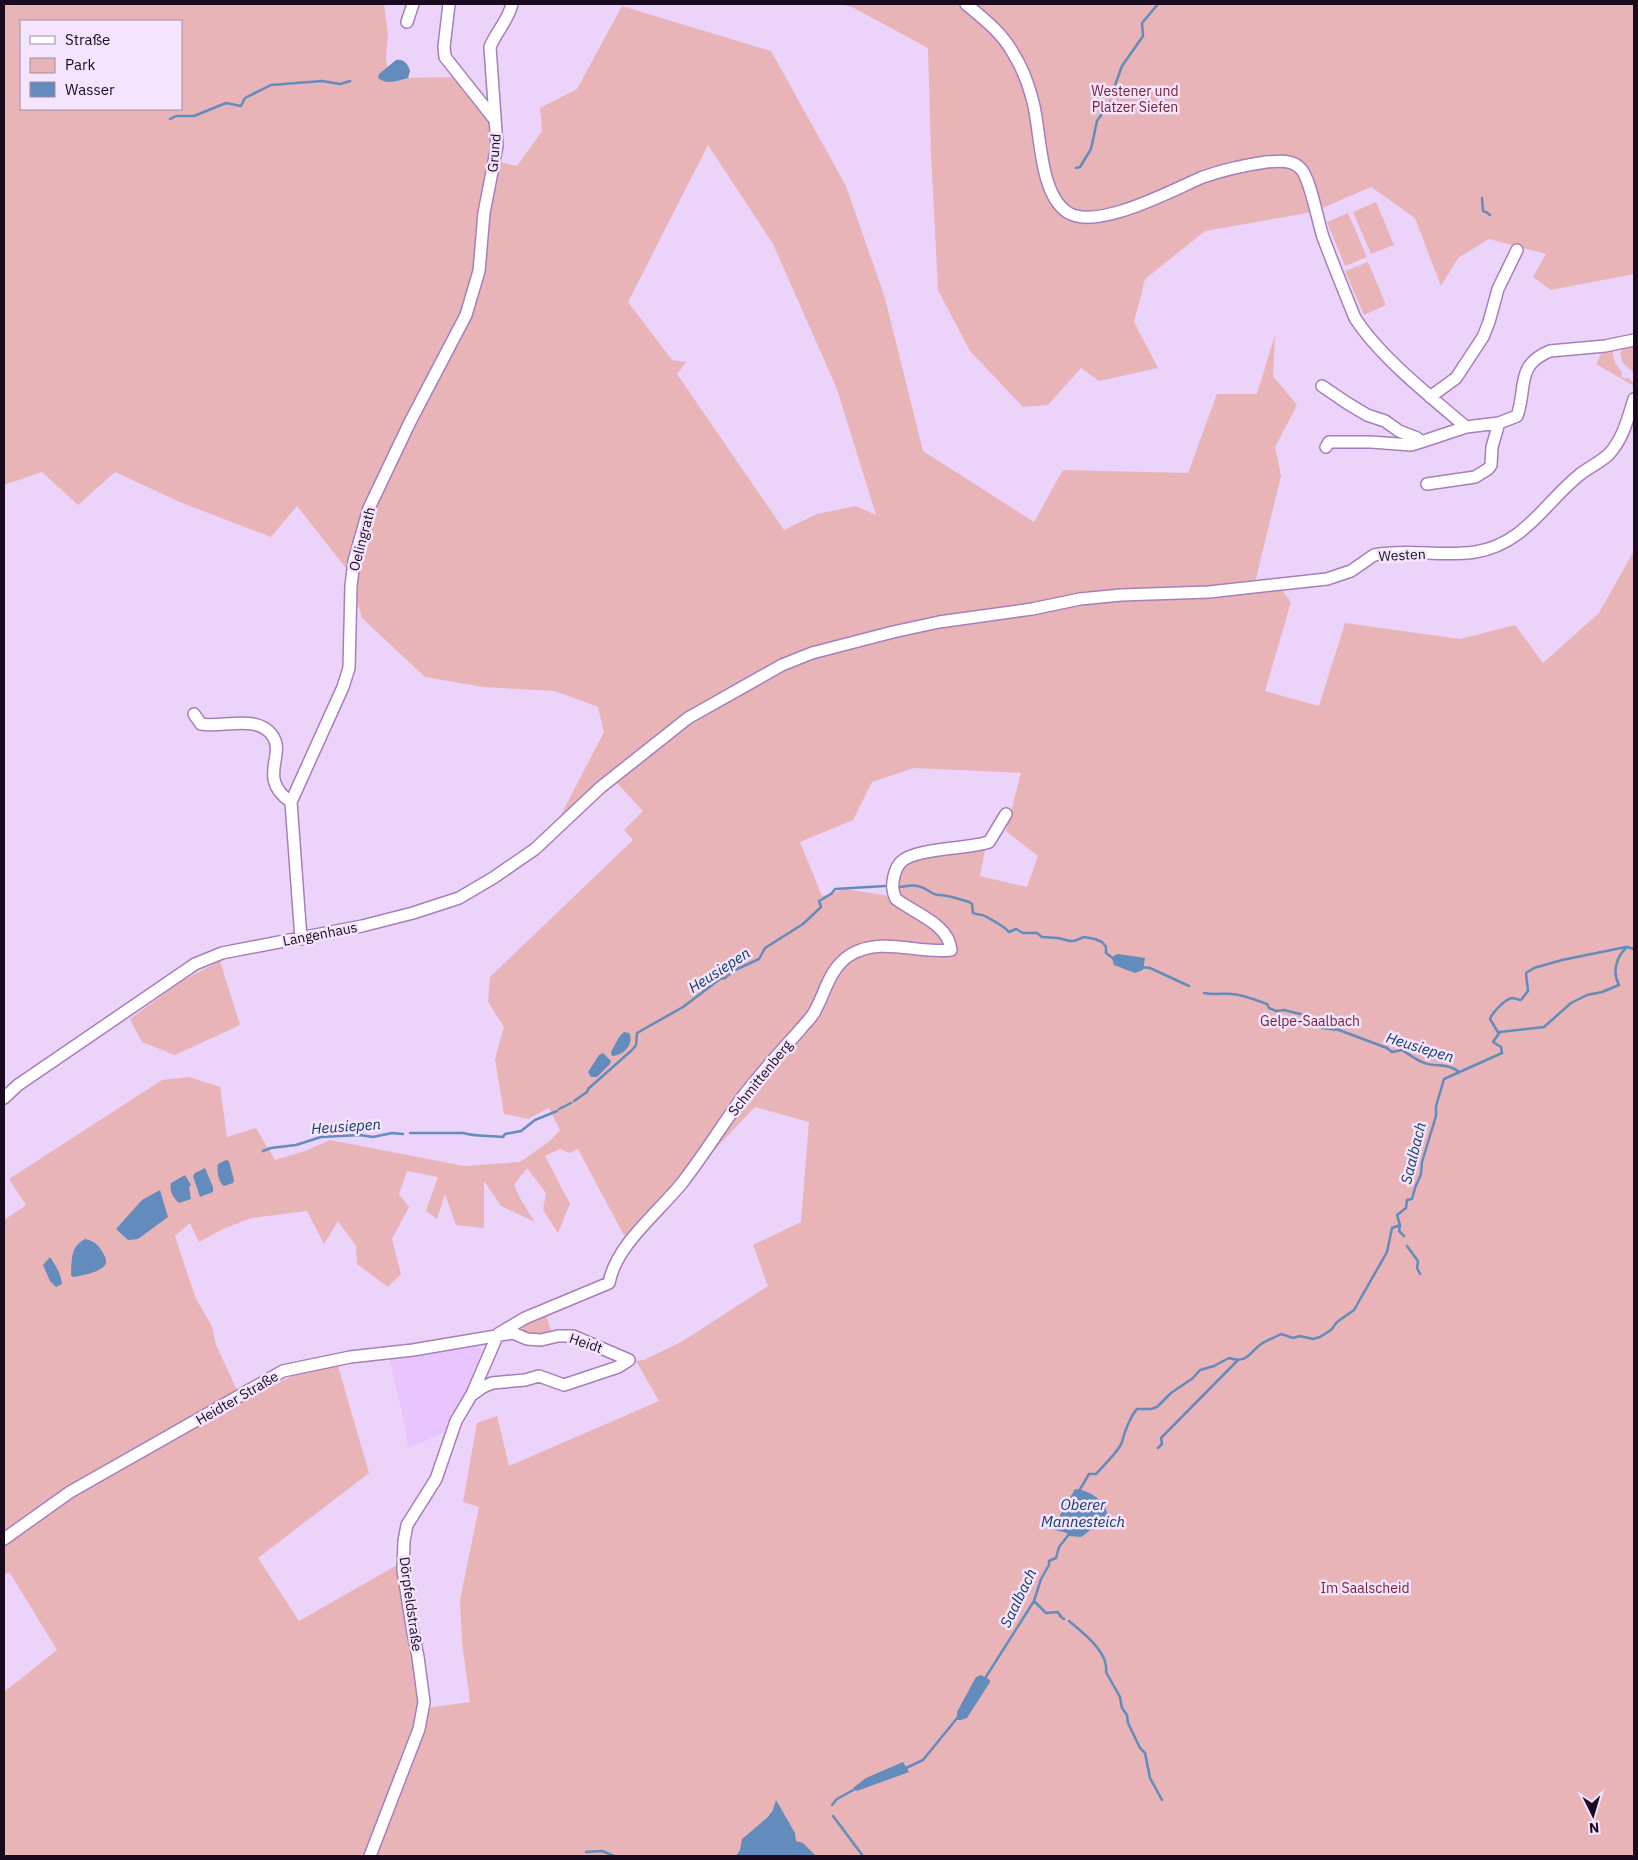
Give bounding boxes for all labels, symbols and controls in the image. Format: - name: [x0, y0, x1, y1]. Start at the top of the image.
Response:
- legend: [20, 20, 182, 110]
- text: Straße: [65, 30, 110, 49]
- text: Park: [65, 55, 95, 74]
- text: Wasser: [65, 80, 115, 99]
- park label: Westener und Platzer Siefen: [1091, 82, 1179, 116]
- street label: Grund: [483, 133, 505, 173]
- street label: Oelingrath: [345, 505, 379, 573]
- street label: Westen: [1378, 545, 1426, 565]
- street label: Langenhaus: [281, 918, 359, 950]
- water label: Heusiepen: [685, 943, 753, 997]
- park label: Gelpe-Saalbach: [1260, 1012, 1360, 1030]
- water label: Heusiepen: [1384, 1028, 1456, 1066]
- street label: Schmittenberg: [724, 1036, 796, 1119]
- water label: Heusiepen: [311, 1114, 381, 1138]
- water label: Saalbach: [1396, 1120, 1430, 1186]
- street label: Heidt: [567, 1329, 605, 1357]
- street label: Heidter Straße: [192, 1367, 282, 1429]
- water label: Oberer Mannesteich: [1041, 1495, 1125, 1531]
- street label: Dörpfeldstraße: [395, 1556, 427, 1653]
- water label: Saalbach: [996, 1565, 1040, 1631]
- park label: Im Saalscheid: [1320, 1579, 1410, 1597]
- north arrow: [1568, 1790, 1618, 1840]
- text: N: [1588, 1819, 1600, 1837]

